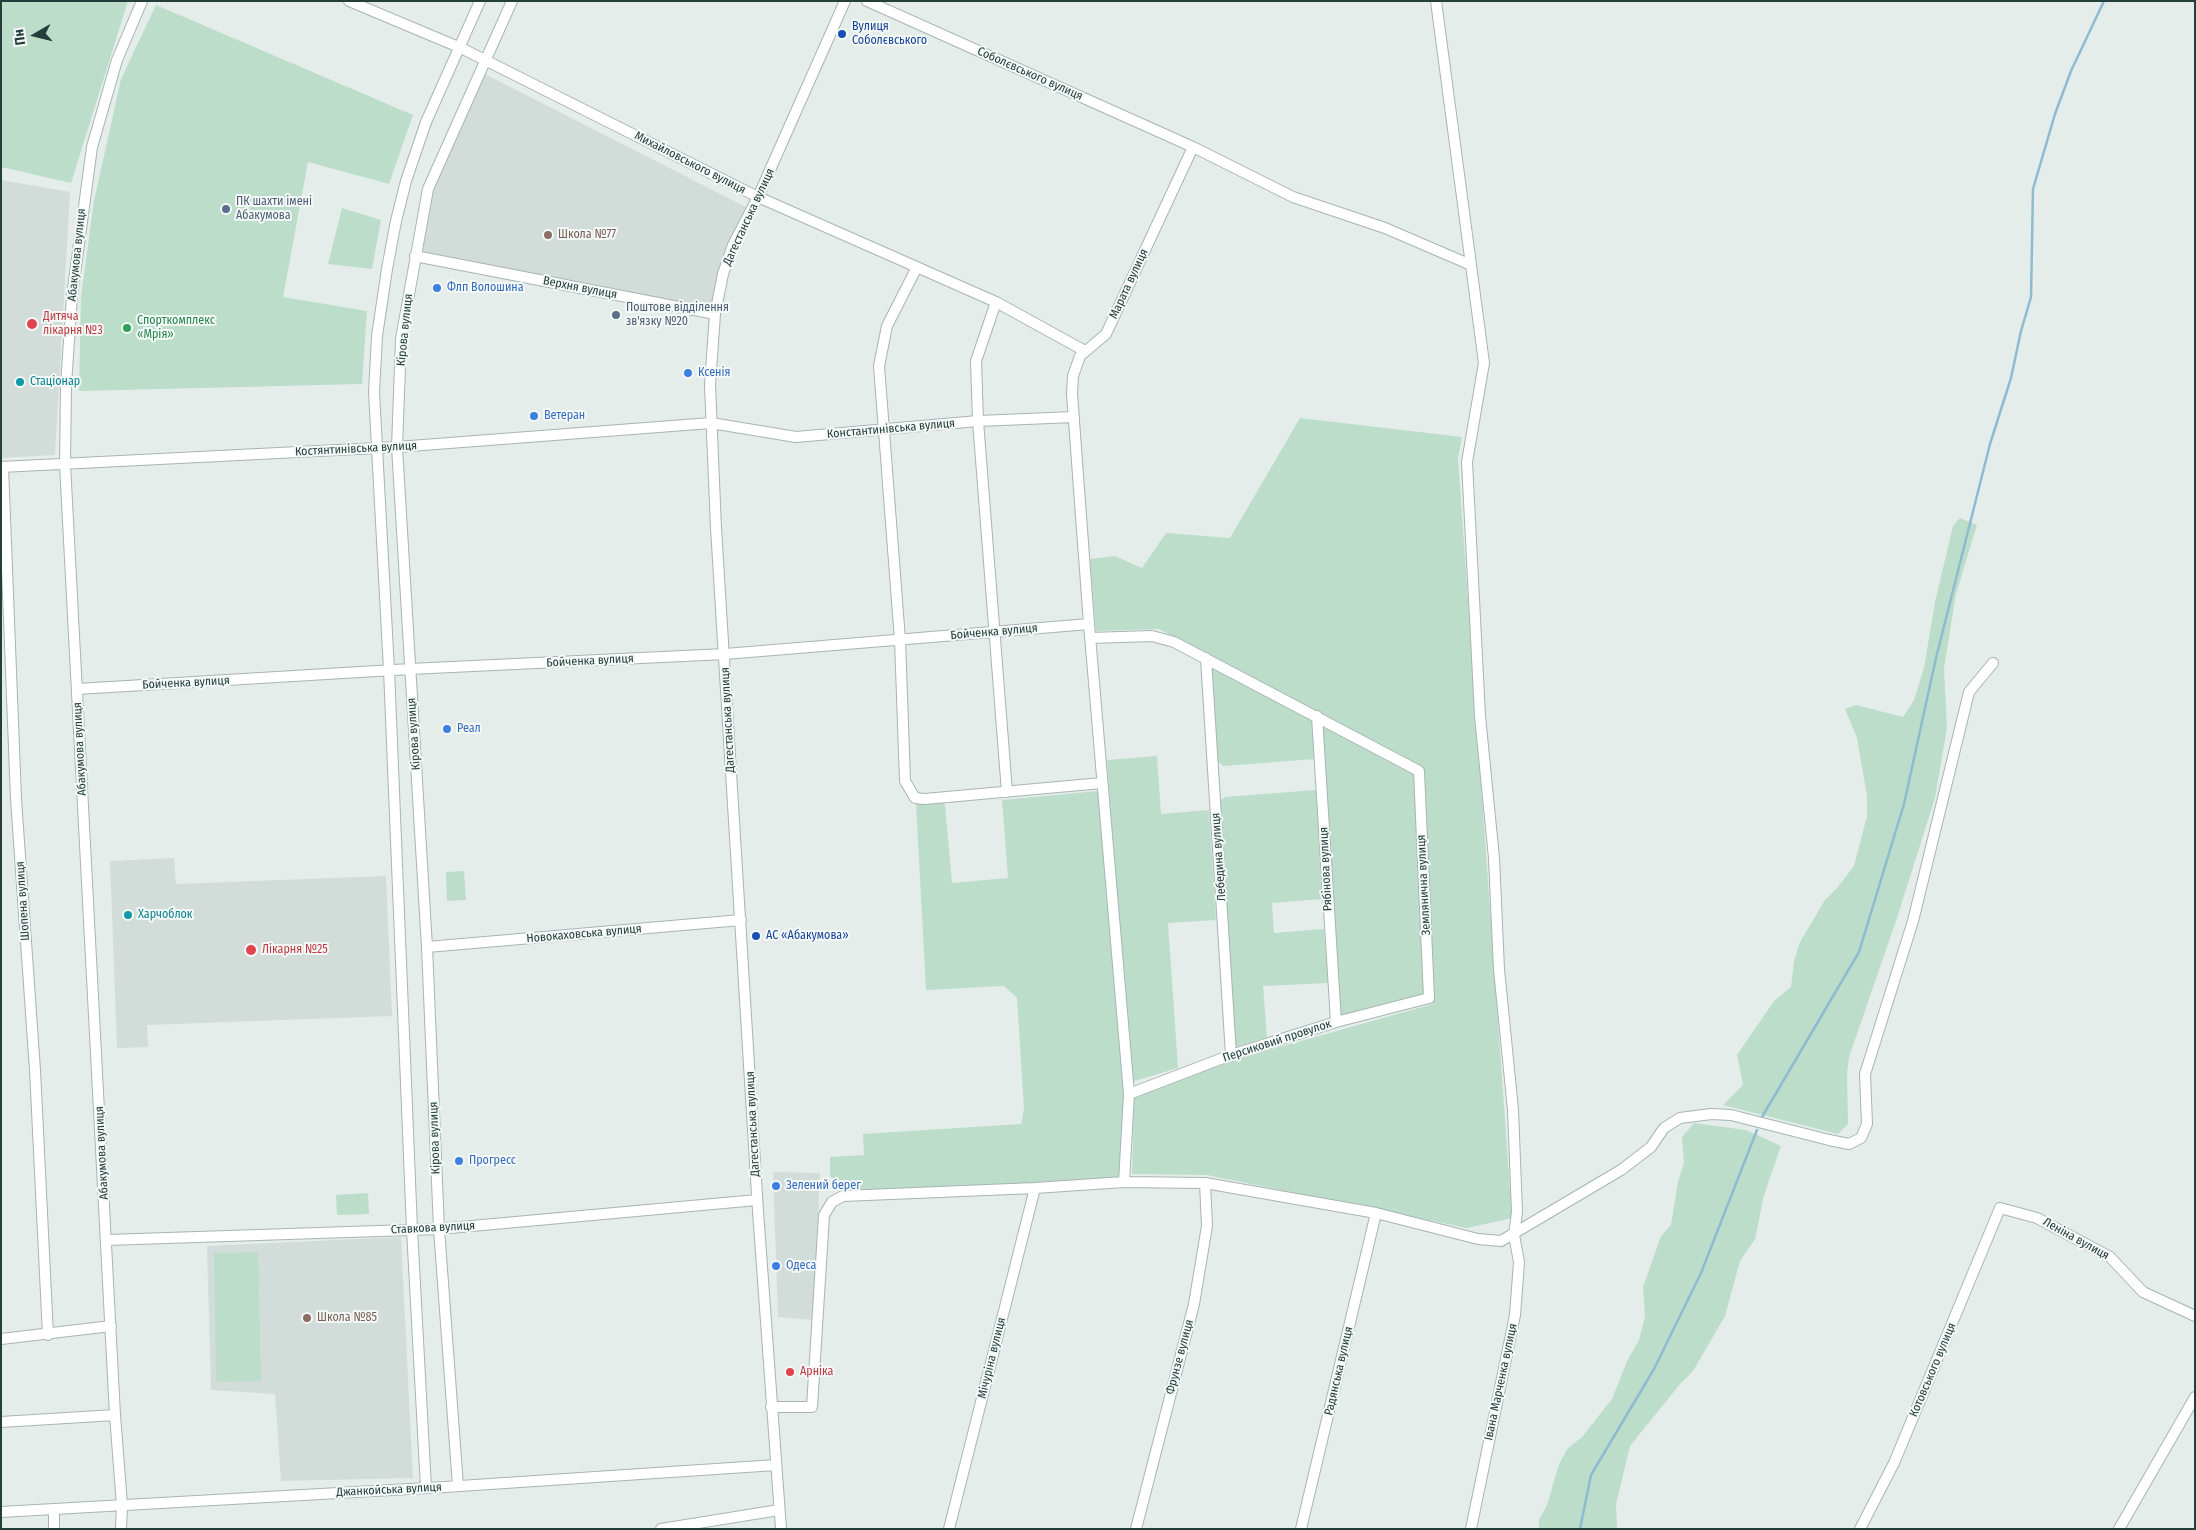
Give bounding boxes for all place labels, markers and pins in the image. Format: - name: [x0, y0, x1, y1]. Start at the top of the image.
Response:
- place label: Вулиця Соболєвського: [852, 20, 927, 48]
- marker: Вулиця Соболєвського: [836, 28, 848, 40]
- place label: ПК шахти імені Абакумова: [236, 195, 312, 223]
- marker: ПК шахти імені Абакумова: [220, 203, 232, 215]
- place label: Школа №77: [558, 228, 616, 242]
- marker: Школа №77: [542, 229, 554, 241]
- place label: Флп Волошина: [447, 281, 524, 295]
- marker: Флп Волошина: [431, 282, 443, 294]
- place label: Поштове відділення зв'язку №20: [626, 301, 729, 329]
- marker: Поштове відділення зв'язку №20: [610, 309, 622, 321]
- place label: Дитяча лікарня №3: [43, 310, 103, 338]
- place label: Спорткомплекс «Мрія»: [137, 314, 215, 342]
- marker: Дитяча лікарня №3: [25, 317, 39, 331]
- marker: Спорткомплекс «Мрія»: [121, 322, 133, 334]
- place label: Ксенія: [698, 366, 730, 380]
- marker: Ксенія: [682, 367, 694, 379]
- place label: Стаціонар: [30, 375, 80, 389]
- marker: Стаціонар: [14, 376, 26, 388]
- place label: Ветеран: [544, 409, 585, 423]
- marker: Ветеран: [528, 410, 540, 422]
- place label: Реал: [457, 722, 481, 736]
- marker: Реал: [441, 723, 453, 735]
- place label: Харчоблок: [138, 908, 192, 922]
- marker: Харчоблок: [122, 909, 134, 921]
- place label: АС «Абакумова»: [766, 929, 849, 943]
- marker: АС «Абакумова»: [750, 930, 762, 942]
- marker: Лікарня №25: [244, 943, 258, 957]
- place label: Лікарня №25: [262, 943, 328, 957]
- place label: Прогресс: [469, 1154, 516, 1168]
- marker: Прогресс: [453, 1155, 465, 1167]
- place label: Зелений берег: [786, 1179, 861, 1193]
- marker: Зелений берег: [770, 1180, 782, 1192]
- place label: Одеса: [786, 1259, 816, 1273]
- marker: Одеса: [770, 1260, 782, 1272]
- place label: Школа №85: [317, 1311, 377, 1325]
- marker: Школа №85: [301, 1312, 313, 1324]
- place label: Арніка: [800, 1365, 833, 1379]
- marker: Арніка: [784, 1366, 796, 1378]

